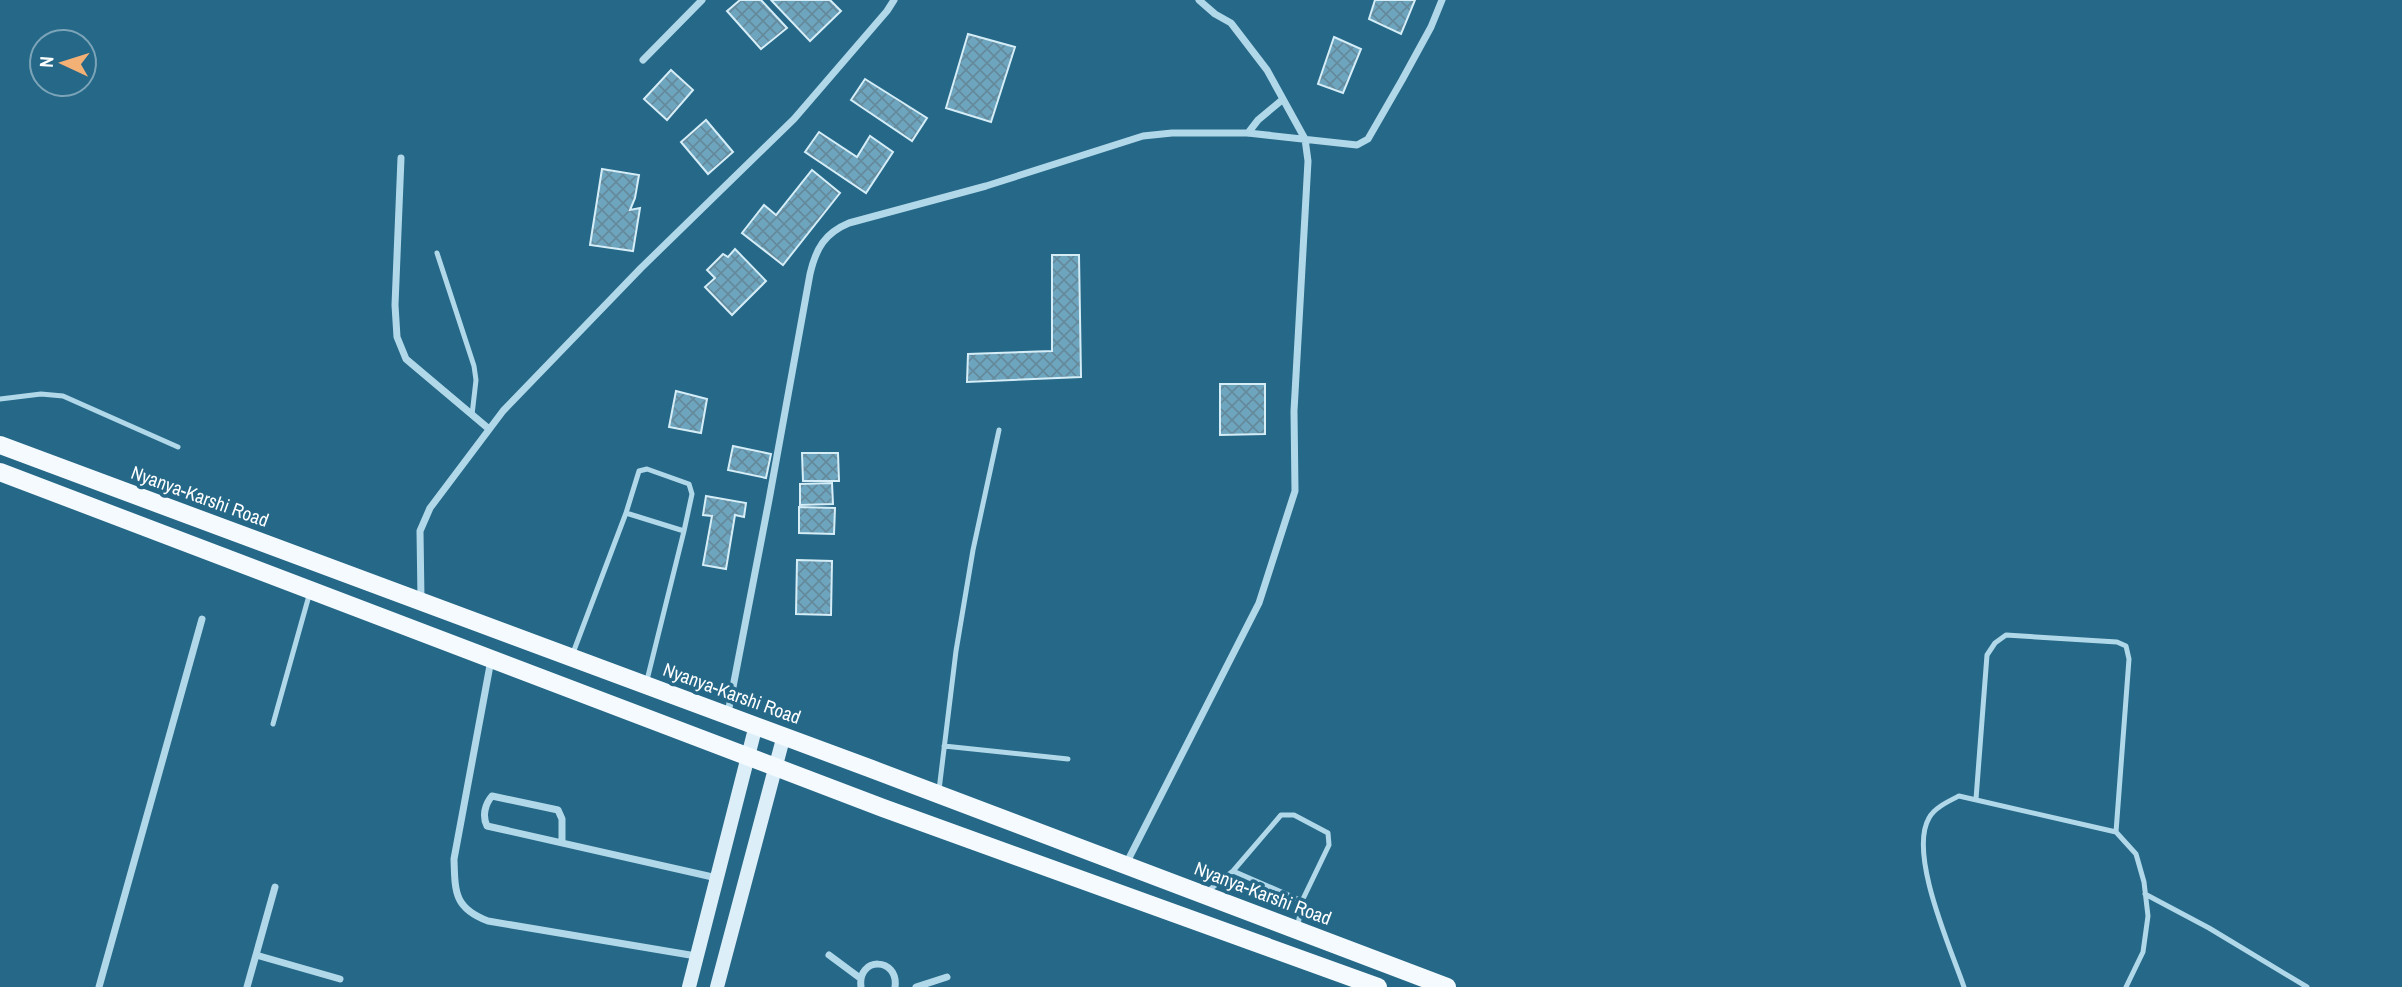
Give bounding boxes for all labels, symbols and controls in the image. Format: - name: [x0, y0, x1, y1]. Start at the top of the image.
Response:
- north arrow: [28, 28, 98, 98]
- text: N: [33, 55, 59, 68]
- street label: Nyanya-Karshi Road: [128, 459, 272, 533]
- street label: Nyanya-Karshi Road: [660, 656, 804, 730]
- street label: Nyanya-Karshi Road: [1191, 855, 1335, 931]

